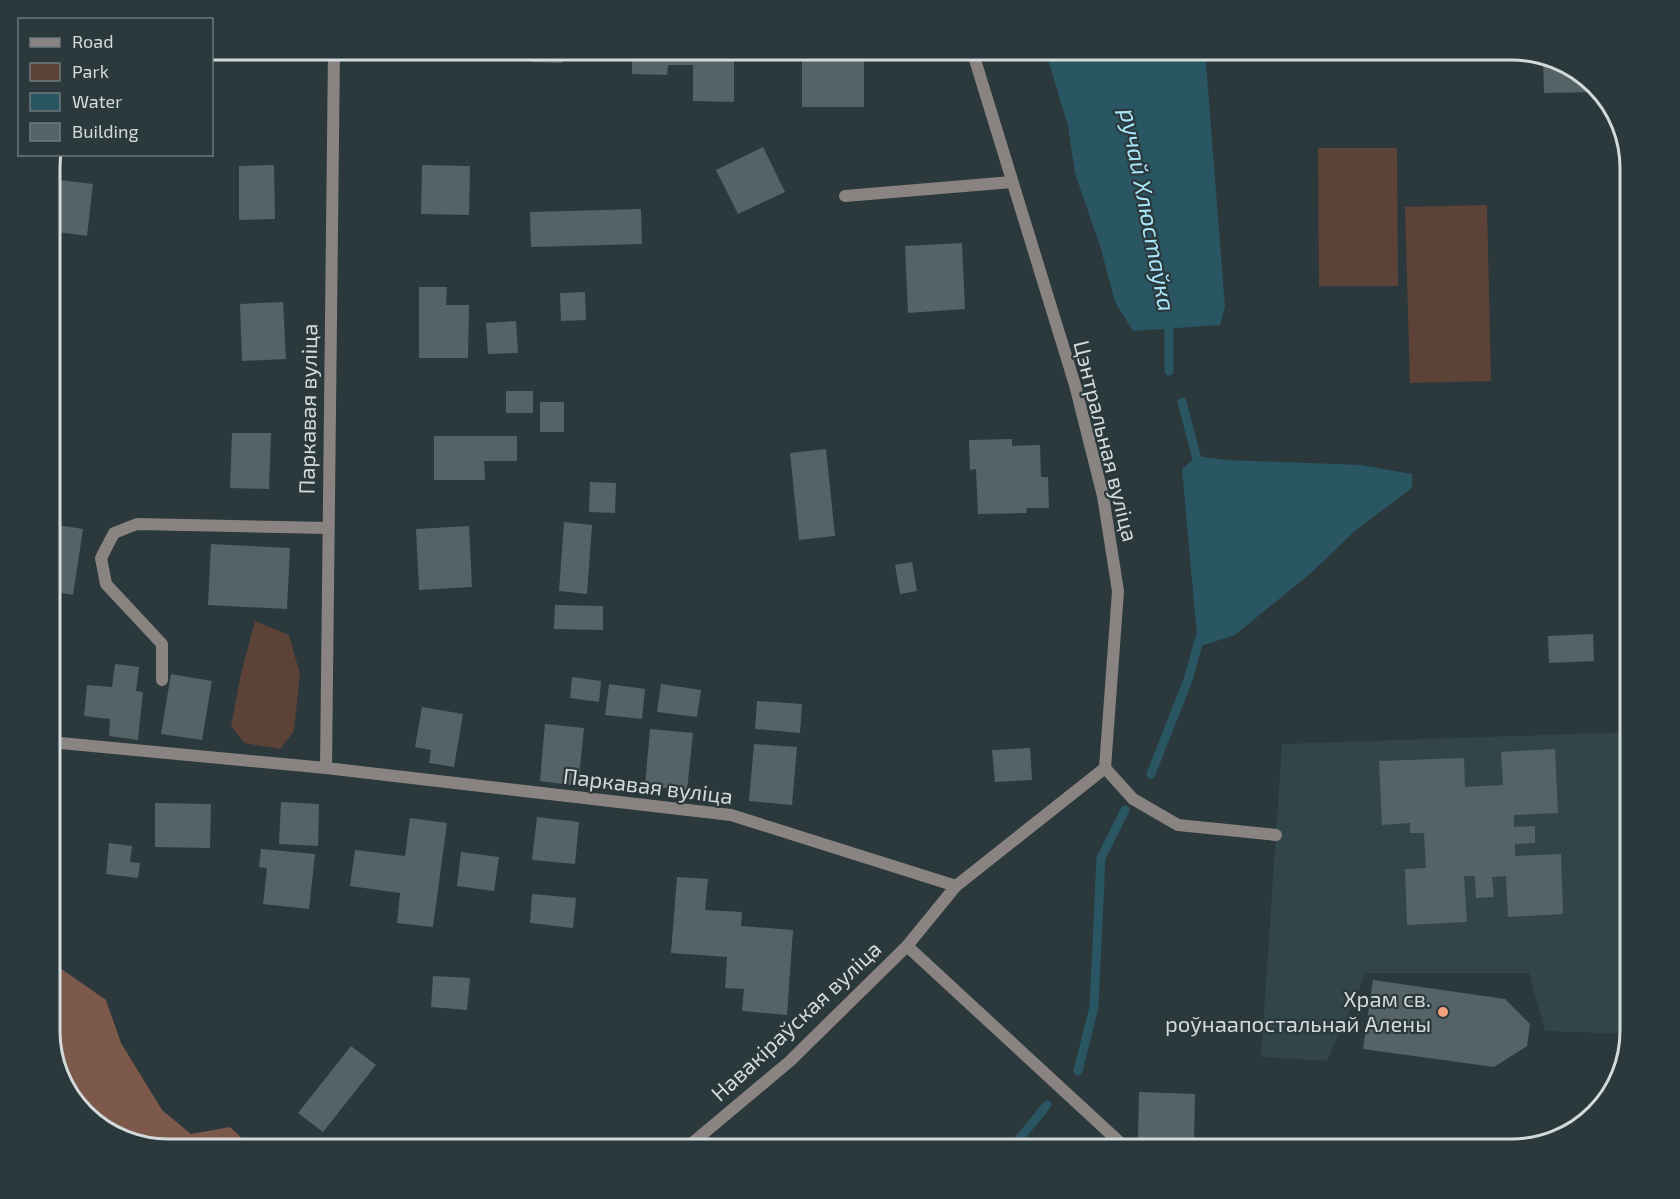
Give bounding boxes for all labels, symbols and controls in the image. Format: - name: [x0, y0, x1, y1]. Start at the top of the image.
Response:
- legend: [18, 18, 213, 156]
- text: Road: [72, 30, 113, 52]
- text: Park: [72, 60, 109, 82]
- text: Water: [72, 90, 122, 112]
- water label: ручай Хлюстаўка: [1115, 106, 1182, 313]
- text: Building: [72, 120, 139, 142]
- street label: Паркавая вуліца: [293, 323, 322, 495]
- street label: Цэнтральная вуліца: [1068, 337, 1145, 544]
- street label: Паркавая вуліца: [562, 762, 735, 809]
- street label: Навакіраўская вуліца: [705, 935, 886, 1106]
- place label: Храм св. роўнаапостальнай Алены: [1165, 985, 1431, 1037]
- marker: Храм св. роўнаапостальнай Алены: [1436, 1005, 1450, 1019]

